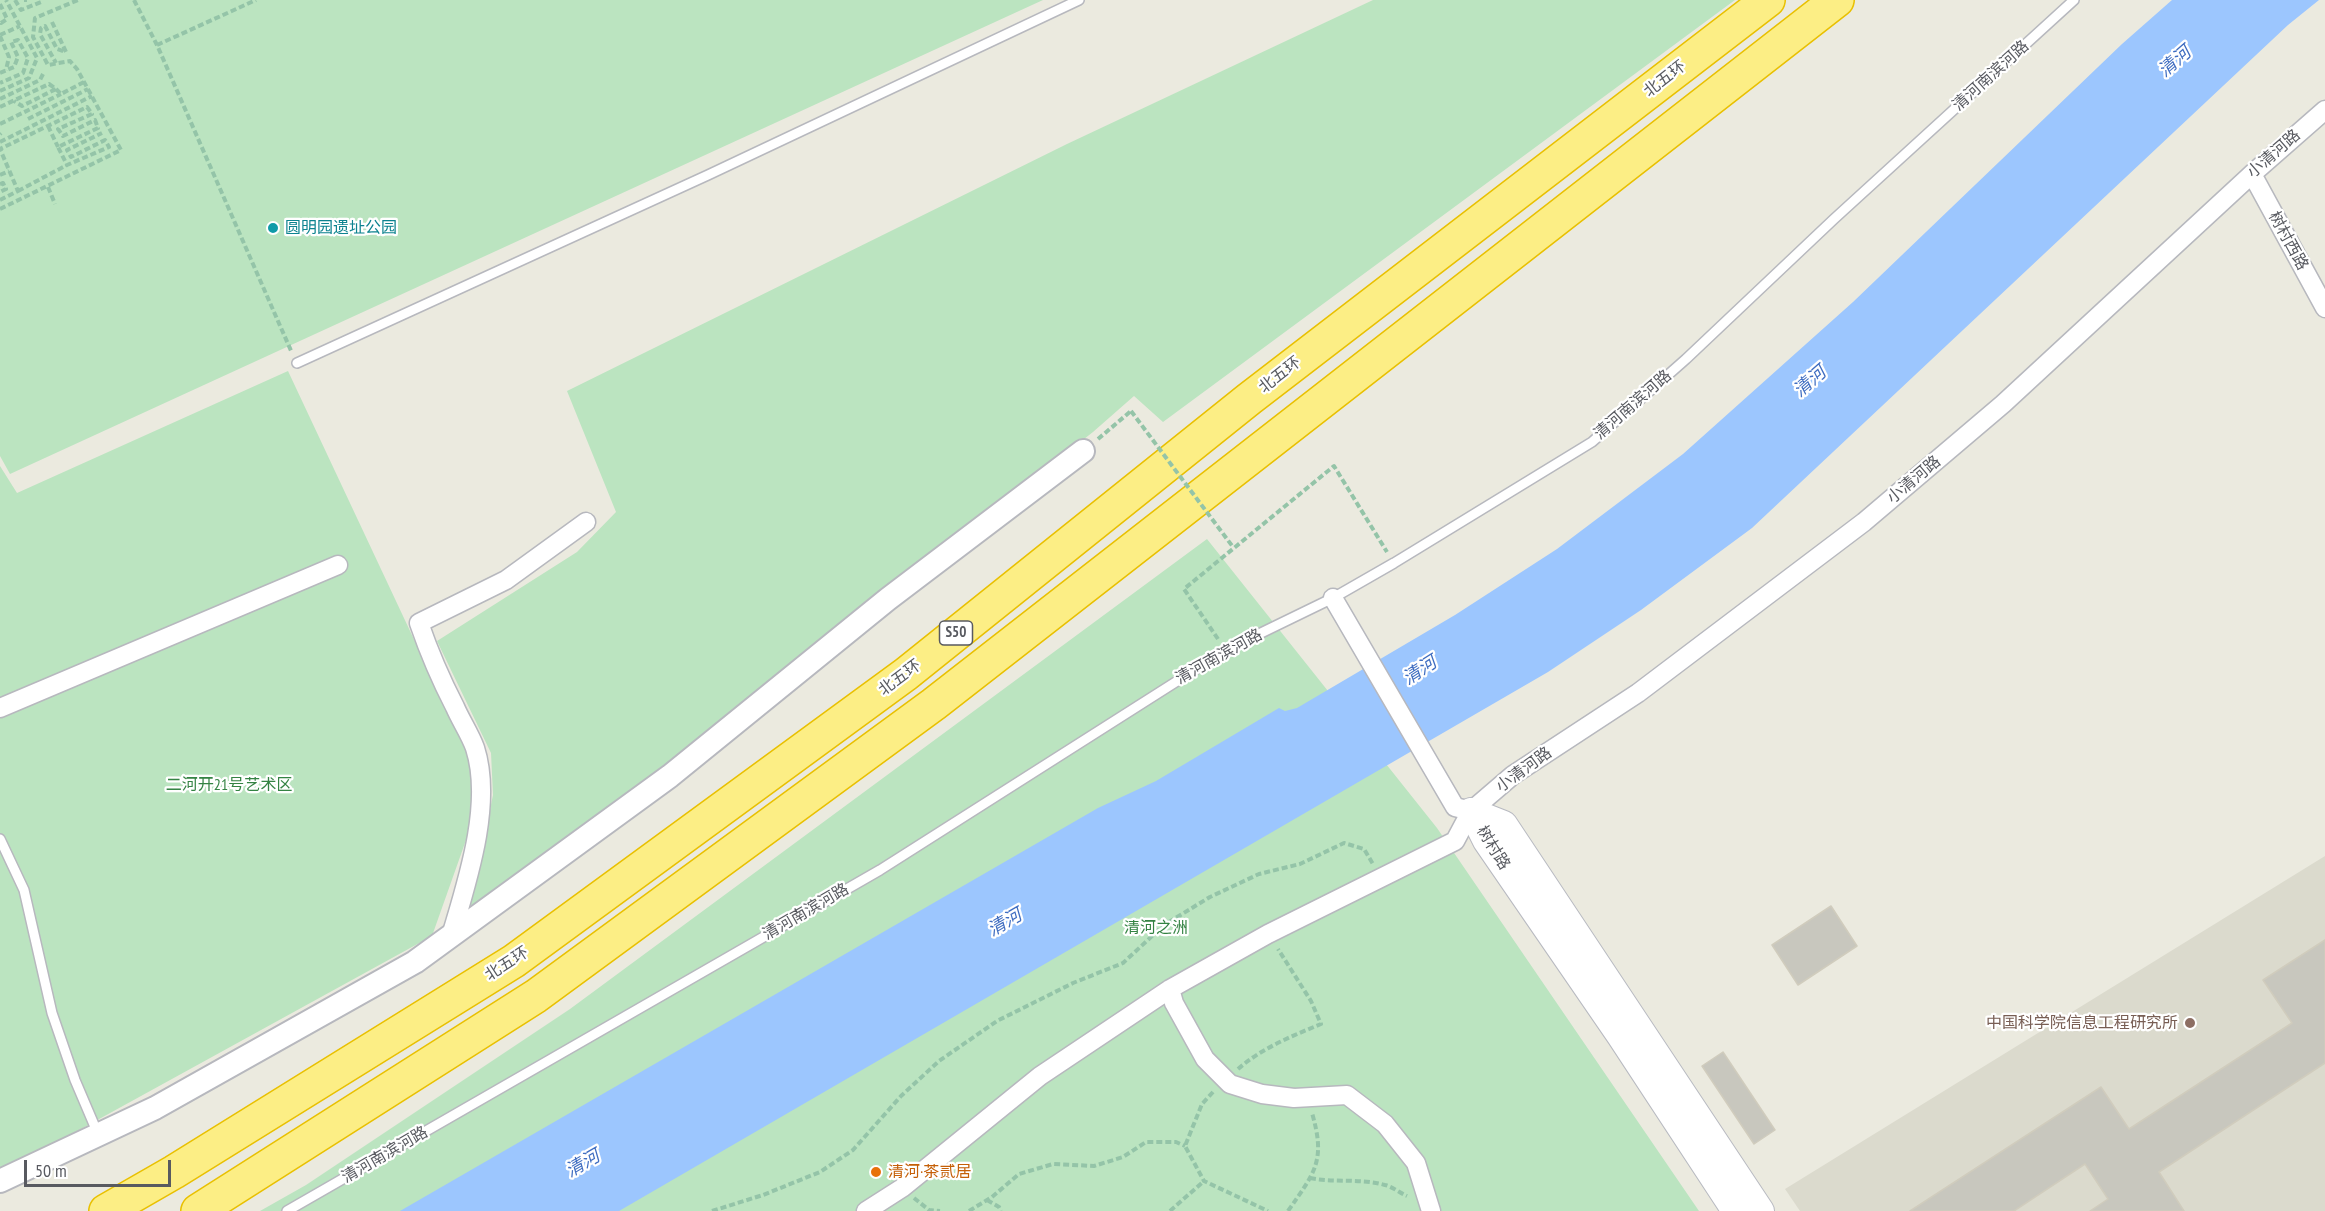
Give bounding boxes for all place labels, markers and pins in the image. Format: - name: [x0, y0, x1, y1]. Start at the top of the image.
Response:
- place label: 圆明园遗址公园: [285, 218, 397, 238]
- marker: 圆明园遗址公园: [266, 221, 280, 235]
- place label: 中国科学院信息工程研究所: [1986, 1013, 2178, 1033]
- marker: 中国科学院信息工程研究所: [2183, 1016, 2197, 1030]
- place label: 清河·茶贰居: [888, 1162, 971, 1182]
- marker: 清河·茶贰居: [869, 1165, 883, 1179]

